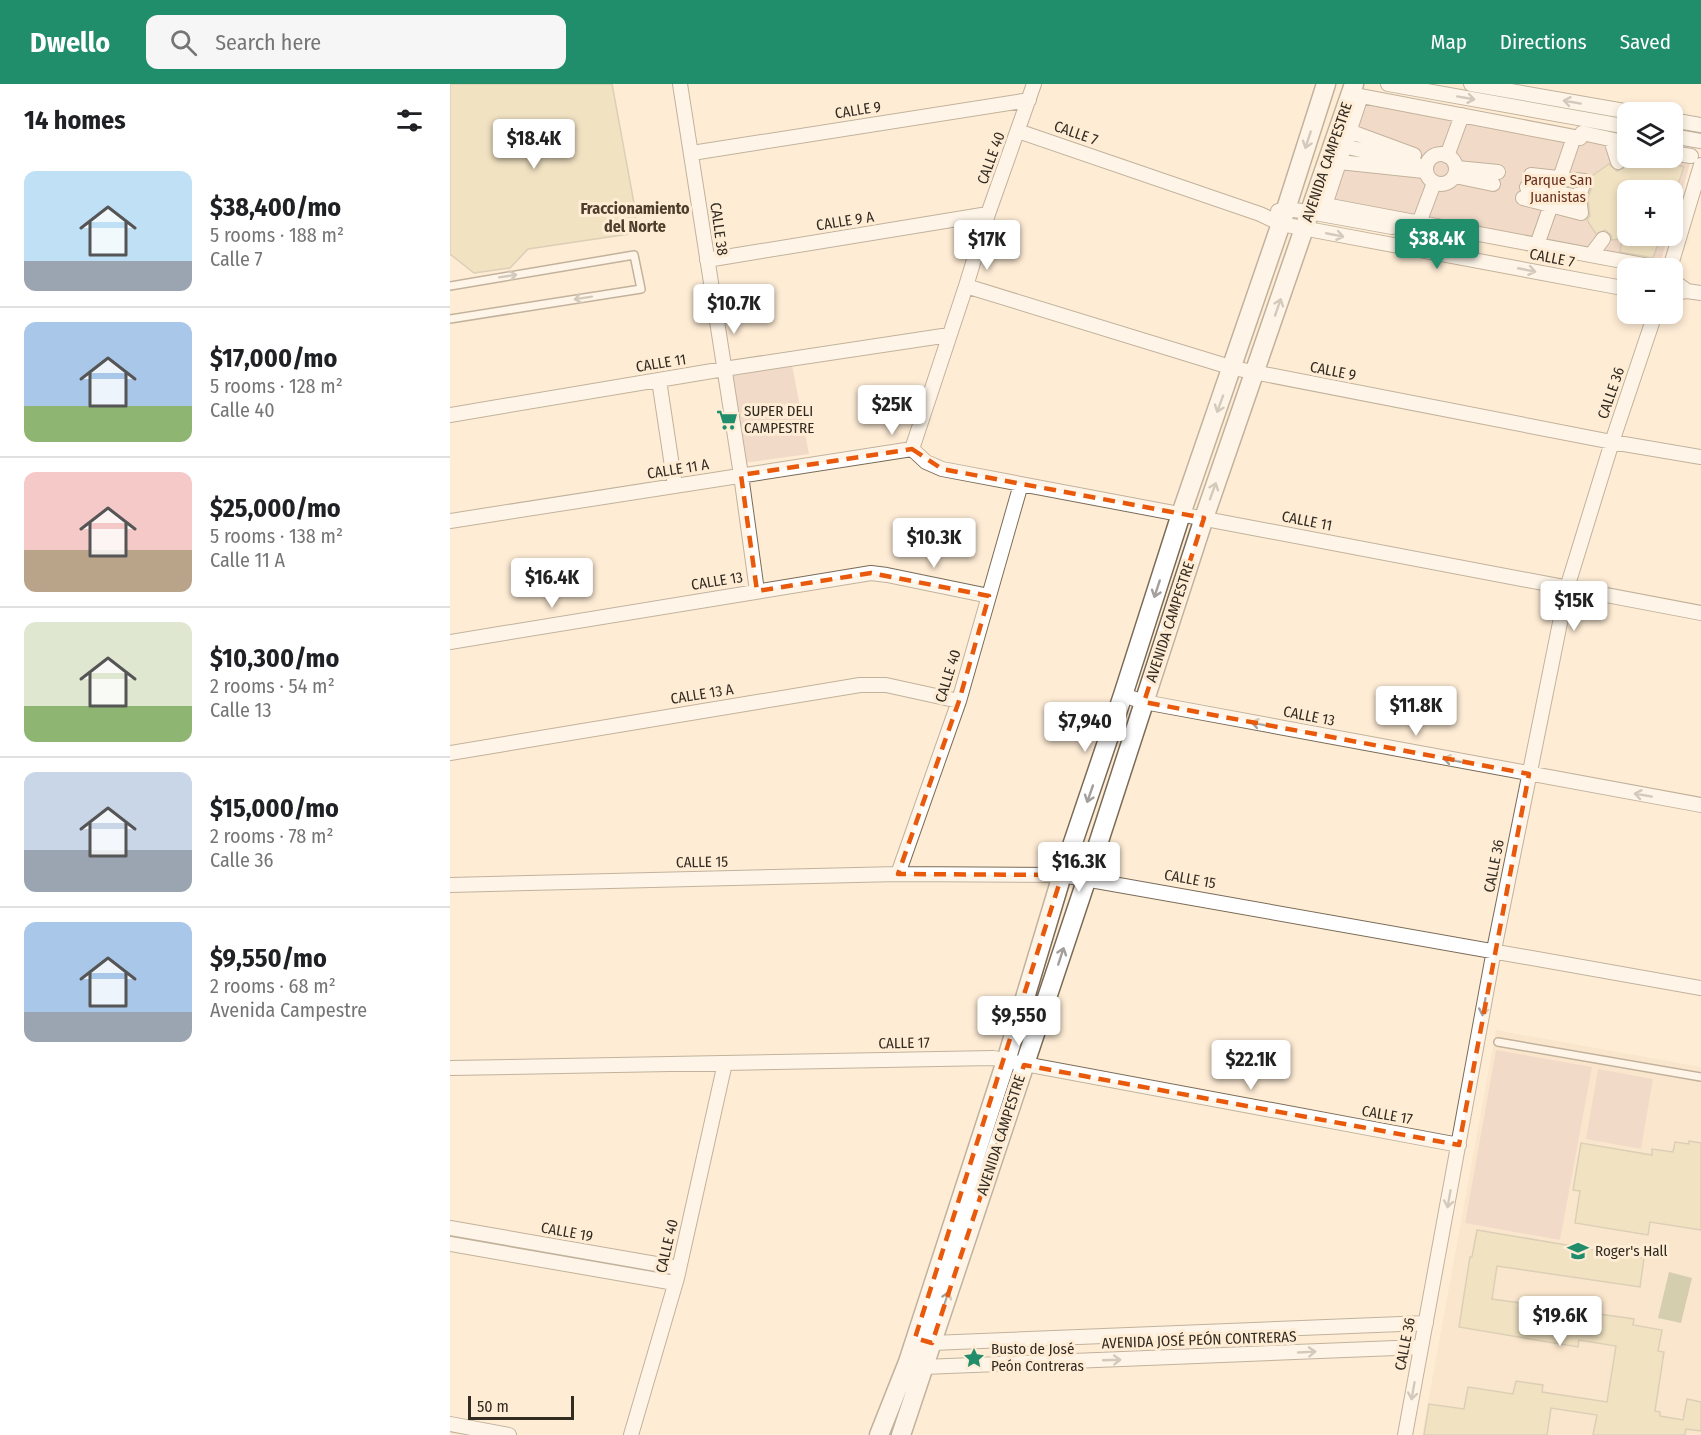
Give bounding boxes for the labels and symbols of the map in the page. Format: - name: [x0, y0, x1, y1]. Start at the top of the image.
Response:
- one-way arrow: [1456, 93, 1476, 104]
- one-way arrow: [1563, 96, 1582, 107]
- street label: CALLE 9: [834, 97, 882, 123]
- street label: AVENIDA CAMPESTRE: [1298, 100, 1356, 224]
- street label: CALLE 7: [1052, 117, 1100, 149]
- pin: $18.4K: [485, 119, 583, 170]
- street label: CALLE 40: [973, 129, 1009, 187]
- one-way arrow: [1302, 130, 1313, 149]
- park label: Parque San Juanistas: [1524, 171, 1592, 206]
- district label: Fraccionamiento del Norte: [580, 199, 690, 236]
- street label: CALLE 38: [706, 201, 732, 257]
- street label: CALLE 9 A: [815, 208, 875, 234]
- pin: $38.4K: [1388, 219, 1486, 270]
- pin: $17K: [951, 220, 1023, 271]
- one-way arrow: [1325, 230, 1345, 241]
- street label: CALLE 7: [1528, 245, 1576, 271]
- one-way arrow: [1517, 265, 1537, 276]
- one-way arrow: [497, 271, 517, 282]
- pin: $10.7K: [685, 284, 783, 335]
- one-way arrow: [574, 293, 593, 304]
- one-way arrow: [1273, 298, 1284, 317]
- street label: CALLE 11: [634, 350, 688, 376]
- street label: CALLE 9: [1308, 358, 1358, 384]
- street label: CALLE 36: [1594, 365, 1628, 421]
- pin: $25K: [856, 385, 928, 436]
- one-way arrow: [1213, 394, 1224, 413]
- place label: SUPER DELI CAMPESTRE: [744, 402, 814, 437]
- supermarket icon: SUPER DELI CAMPESTRE: [715, 408, 739, 432]
- street label: CALLE 11 A: [646, 455, 710, 483]
- one-way arrow: [1209, 482, 1220, 501]
- street label: CALLE 11: [1280, 507, 1334, 535]
- pin: $10.3K: [885, 518, 983, 569]
- pin: $16.4K: [503, 558, 601, 609]
- street label: AVENIDA CAMPESTRE: [1142, 560, 1198, 684]
- street label: CALLE 13: [690, 568, 744, 594]
- one-way arrow: [1151, 579, 1162, 598]
- pin: $15K: [1538, 581, 1610, 632]
- street label: CALLE 40: [931, 647, 965, 705]
- street label: CALLE 13 A: [669, 680, 735, 708]
- pin: $11.8K: [1367, 686, 1465, 737]
- pin: $7,940: [1036, 702, 1134, 753]
- street label: CALLE 13: [1282, 702, 1336, 730]
- one-way arrow: [1251, 718, 1270, 729]
- one-way arrow: [1442, 754, 1462, 765]
- one-way arrow: [1083, 784, 1094, 803]
- one-way arrow: [1634, 789, 1654, 800]
- street label: CALLE 36: [1480, 838, 1508, 894]
- pin: $16.3K: [1030, 842, 1128, 893]
- street label: CALLE 15: [676, 853, 728, 871]
- street label: CALLE 15: [1163, 866, 1217, 892]
- one-way arrow: [1056, 947, 1067, 966]
- pin: $9,550: [970, 996, 1068, 1047]
- one-way arrow: [1478, 997, 1489, 1017]
- street label: CALLE 17: [878, 1034, 930, 1052]
- pin: $22.1K: [1202, 1040, 1300, 1091]
- street label: AVENIDA CAMPESTRE: [973, 1073, 1029, 1197]
- street label: CALLE 17: [1360, 1102, 1414, 1128]
- one-way arrow: [1443, 1189, 1454, 1208]
- street label: CALLE 40: [652, 1217, 682, 1275]
- street label: CALLE 19: [540, 1219, 594, 1245]
- school or university icon: Roger's Hall: [1566, 1239, 1590, 1263]
- place label: Roger's Hall: [1595, 1242, 1667, 1260]
- one-way arrow: [941, 1291, 952, 1310]
- pin: $19.6K: [1511, 1296, 1609, 1347]
- street label: CALLE 36: [1391, 1316, 1419, 1372]
- street label: AVENIDA JOSÉ PEÓN CONTRERAS: [1101, 1328, 1297, 1352]
- place label: Busto de José Peón Contreras: [991, 1340, 1084, 1375]
- place icon: Busto de José Peón Contreras: [962, 1346, 986, 1370]
- one-way arrow: [1297, 1346, 1317, 1357]
- one-way arrow: [1102, 1355, 1122, 1366]
- one-way arrow: [1407, 1381, 1418, 1400]
- scale bar: [468, 1393, 574, 1420]

